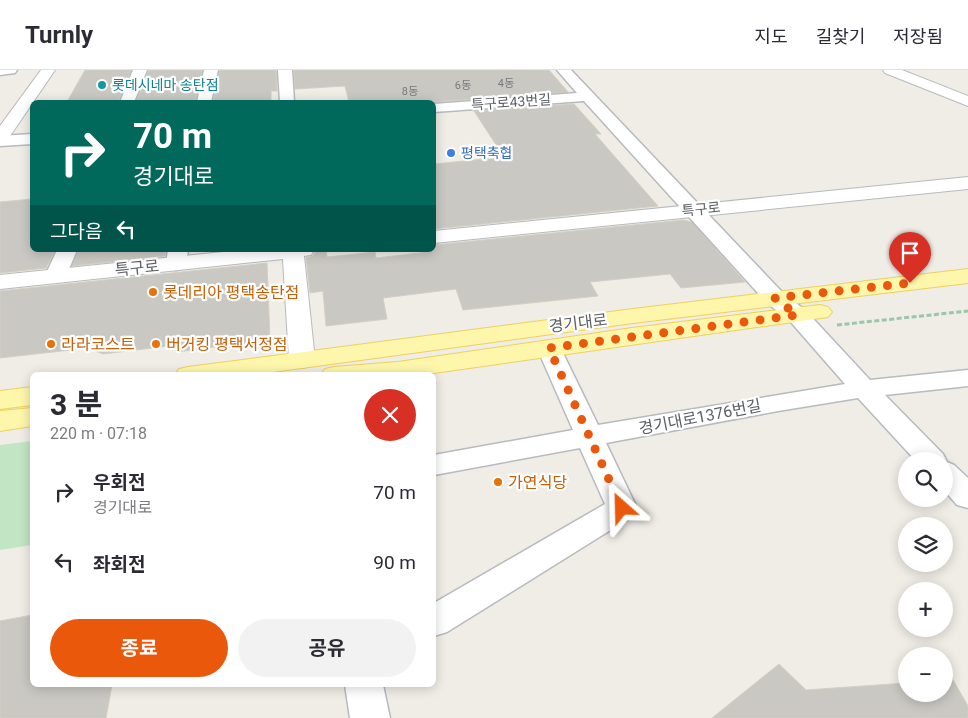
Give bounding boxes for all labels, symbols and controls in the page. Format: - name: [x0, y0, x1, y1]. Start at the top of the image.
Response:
- text: Turnly: [25, 21, 93, 49]
- text: 지도: [755, 26, 788, 47]
- text: 길찾기: [816, 26, 865, 47]
- text: 저장됨: [893, 26, 943, 47]
- place label: 롯데시네마 송탄점: [112, 77, 219, 93]
- house number: 4동: [498, 77, 514, 90]
- marker: 롯데시네마 송탄점: [96, 79, 108, 91]
- house number: 6동: [455, 79, 471, 92]
- house number: 8동: [402, 85, 418, 98]
- street label: 특구로43번길: [470, 91, 552, 113]
- text: 70 m: [133, 116, 212, 157]
- icon: right: [50, 120, 115, 185]
- place label: 평택축협: [461, 145, 513, 161]
- marker: 평택축협: [445, 147, 457, 159]
- text: 경기대로: [133, 164, 214, 189]
- street label: 특구로: [681, 199, 721, 219]
- icon: left: [112, 215, 140, 243]
- text: 그다음: [50, 220, 102, 243]
- pin: [889, 232, 931, 283]
- icon: arrive: [896, 239, 924, 267]
- street label: 특구로: [114, 256, 160, 280]
- place label: 롯데리아 평택송탄점: [163, 283, 299, 302]
- marker: 롯데리아 평택송탄점: [147, 286, 159, 298]
- street label: 경기대로: [548, 310, 609, 336]
- place label: 라라코스트: [61, 335, 135, 354]
- place label: 버거킹 평택서정점: [166, 335, 288, 354]
- marker: 라라코스트: [45, 338, 57, 350]
- marker: 버거킹 평택서정점: [150, 338, 162, 350]
- text: 3 분: [50, 387, 102, 422]
- button: close: [364, 389, 416, 441]
- street label: 경기대로1376번길: [637, 396, 763, 438]
- text: 220 m · 07:18: [50, 424, 147, 443]
- map controls: [898, 452, 953, 702]
- button: search: [898, 452, 953, 507]
- text: 우회전: [93, 471, 145, 494]
- place label: 가연식당: [508, 473, 567, 492]
- marker: 가연식당: [492, 476, 504, 488]
- icon: right: [50, 478, 78, 506]
- text: 70 m: [373, 481, 416, 504]
- position arrow: [595, 481, 647, 533]
- text: 경기대로: [93, 498, 152, 517]
- button: layers: [898, 517, 953, 572]
- icon: left: [50, 548, 78, 576]
- text: 90 m: [373, 551, 416, 574]
- text: 좌회전: [93, 553, 145, 576]
- button: +: [898, 582, 953, 637]
- button: 종료: [50, 619, 228, 677]
- button: 공유: [238, 619, 416, 677]
- button: −: [898, 647, 953, 702]

